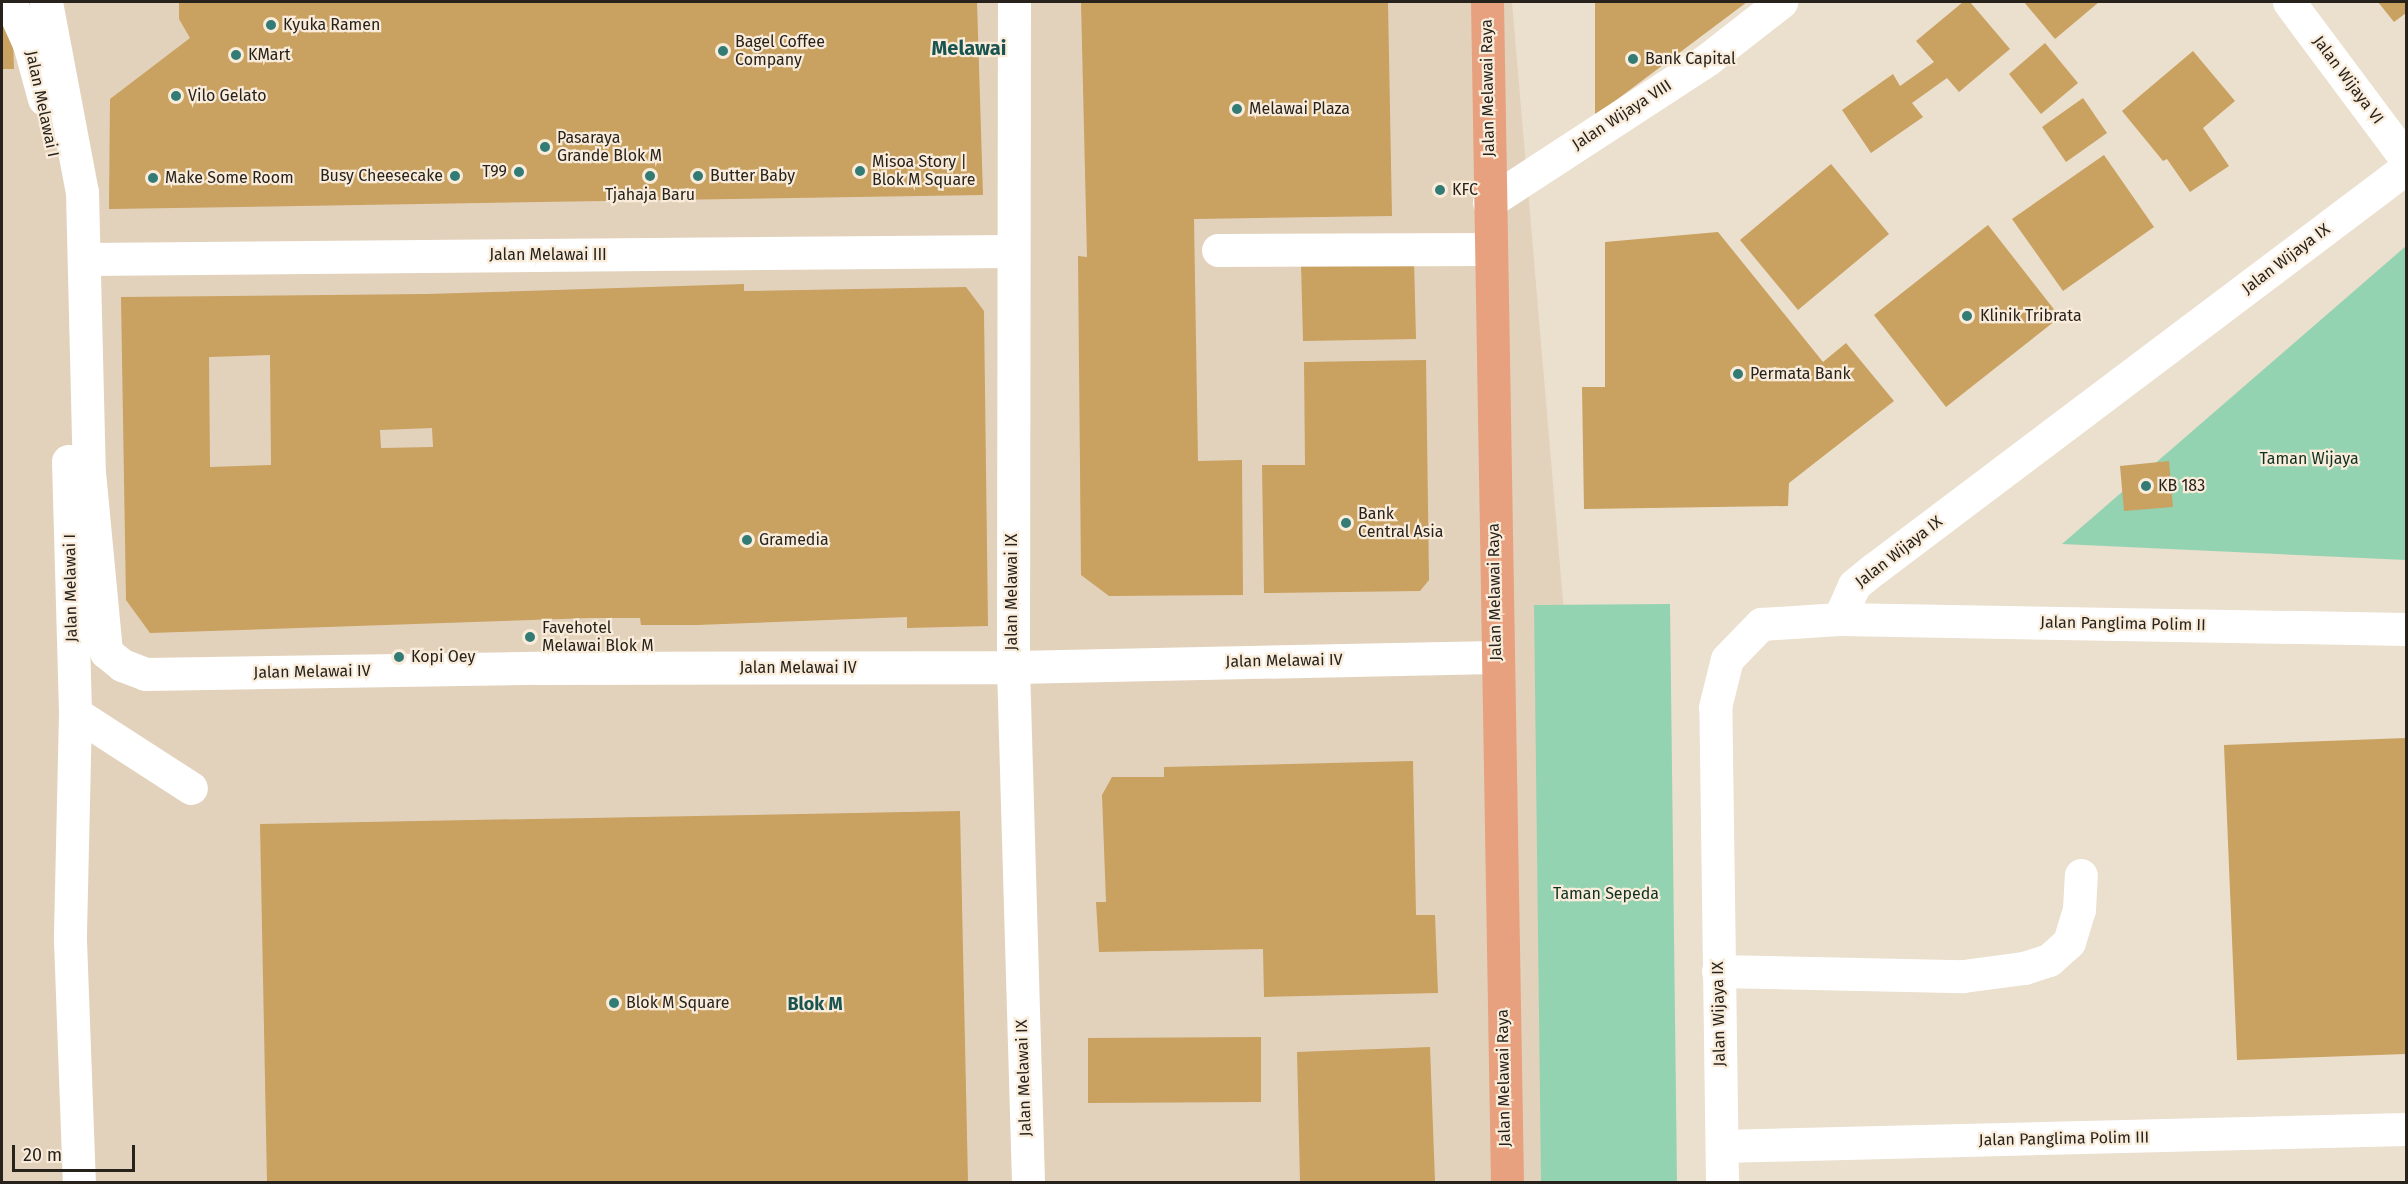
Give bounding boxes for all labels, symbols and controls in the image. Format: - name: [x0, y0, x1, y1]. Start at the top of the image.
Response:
- place label: Kyuka Ramen: [283, 15, 380, 35]
- marker: Kyuka Ramen: [264, 18, 278, 32]
- street label: Jalan Melawai Raya: [1477, 19, 1499, 157]
- place label: Bagel Coffee Company: [735, 32, 825, 70]
- street label: Jalan Wijaya VI: [2309, 32, 2387, 128]
- district label: Melawai: [932, 36, 1006, 60]
- marker: Bagel Coffee Company: [716, 44, 730, 58]
- place label: KMart: [248, 45, 291, 65]
- marker: KMart: [229, 48, 243, 62]
- street label: Jalan Melawai I: [21, 49, 63, 159]
- place label: Bank Capital: [1645, 49, 1736, 69]
- marker: Bank Capital: [1626, 52, 1640, 66]
- street label: Jalan Wijaya VIII: [1569, 76, 1675, 154]
- place label: Vilo Gelato: [188, 86, 267, 106]
- marker: Vilo Gelato: [169, 89, 183, 103]
- place label: Melawai Plaza: [1249, 99, 1350, 119]
- marker: Melawai Plaza: [1230, 102, 1244, 116]
- place label: Pasaraya Grande Blok M: [557, 128, 662, 166]
- marker: Pasaraya Grande Blok M: [538, 140, 552, 154]
- place label: Misoa Story | Blok M Square: [872, 152, 976, 190]
- place label: T99: [482, 162, 507, 182]
- marker: Misoa Story | Blok M Square: [853, 164, 867, 178]
- marker: T99: [512, 165, 526, 179]
- place label: Busy Cheesecake: [320, 166, 443, 186]
- place label: Butter Baby: [710, 166, 795, 186]
- place label: Make Some Room: [165, 168, 294, 188]
- marker: Busy Cheesecake: [448, 169, 462, 183]
- marker: Tjahaja Baru: [643, 169, 657, 183]
- marker: Butter Baby: [691, 169, 705, 183]
- marker: Make Some Room: [146, 171, 160, 185]
- place label: KFC: [1452, 180, 1478, 200]
- marker: KFC: [1433, 183, 1447, 197]
- place label: Tjahaja Baru: [605, 185, 695, 205]
- street label: Jalan Wijaya IX: [2238, 220, 2334, 298]
- street label: Jalan Melawai III: [489, 245, 607, 265]
- place label: Klinik Tribrata: [1980, 306, 2082, 326]
- marker: Klinik Tribrata: [1958, 307, 1976, 325]
- place label: Permata Bank: [1750, 364, 1851, 384]
- marker: Permata Bank: [1731, 367, 1745, 381]
- park label: Taman Wijaya: [2259, 449, 2359, 469]
- place label: KB 183: [2158, 476, 2205, 496]
- marker: KB 183: [2139, 479, 2153, 493]
- place label: Bank Central Asia: [1358, 504, 1443, 542]
- street label: Jalan Wijaya IX: [1852, 512, 1946, 592]
- marker: Bank Central Asia: [1339, 516, 1353, 530]
- street label: Jalan Melawai Raya: [1484, 523, 1506, 661]
- place label: Gramedia: [759, 530, 829, 550]
- marker: Gramedia: [740, 533, 754, 547]
- street label: Jalan Melawai I: [60, 534, 82, 642]
- street label: Jalan Melawai IX: [1002, 534, 1022, 650]
- street label: Jalan Panglima Polim II: [2040, 613, 2206, 635]
- place label: Favehotel Melawai Blok M: [542, 618, 654, 656]
- marker: Favehotel Melawai Blok M: [523, 630, 537, 644]
- place label: Kopi Oey: [411, 647, 475, 667]
- marker: Kopi Oey: [392, 650, 406, 664]
- street label: Jalan Melawai IV: [1225, 650, 1343, 672]
- street label: Jalan Melawai IV: [739, 658, 857, 678]
- street label: Jalan Melawai IV: [253, 661, 371, 683]
- park label: Taman Sepeda: [1553, 884, 1659, 904]
- street label: Jalan Wijaya IX: [1708, 961, 1730, 1067]
- place label: Blok M Square: [626, 993, 730, 1013]
- district label: Blok M: [787, 993, 843, 1015]
- marker: Blok M Square: [607, 996, 621, 1010]
- street label: Jalan Melawai Raya: [1493, 1009, 1515, 1147]
- street label: Jalan Melawai IX: [1012, 1019, 1036, 1137]
- street label: Jalan Panglima Polim III: [1979, 1128, 2149, 1150]
- scale bar: [15, 1133, 138, 1171]
- text: 20 m: [23, 1144, 62, 1166]

